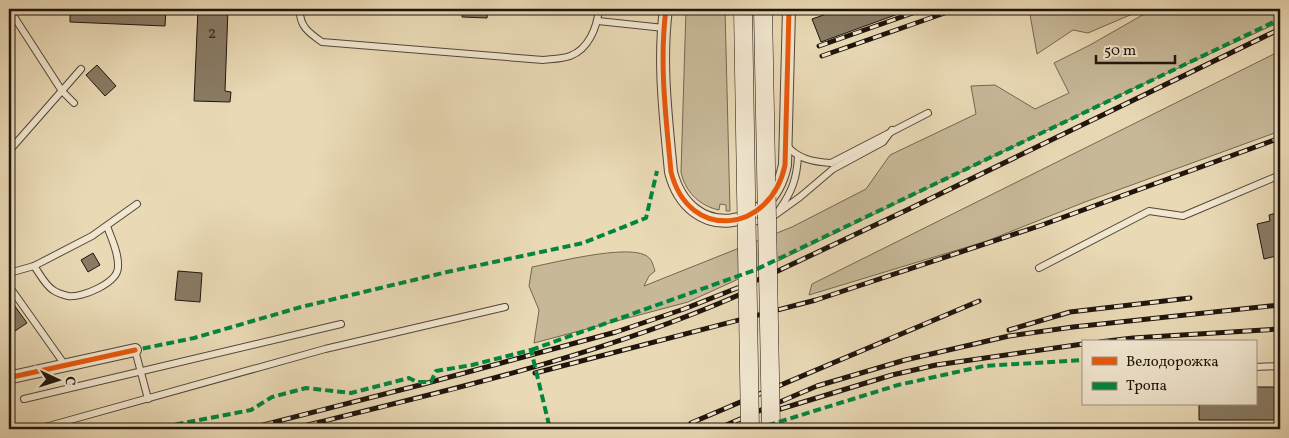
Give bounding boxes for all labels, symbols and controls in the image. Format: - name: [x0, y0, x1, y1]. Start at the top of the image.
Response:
- house number: 2: [208, 23, 216, 45]
- scale bar: [1096, 32, 1175, 64]
- text: 50 m: [1104, 41, 1136, 62]
- legend: [1082, 340, 1256, 406]
- text: Велодорожка: [1126, 352, 1219, 373]
- north arrow: [32, 356, 82, 406]
- text: С: [60, 376, 79, 386]
- text: Тропа: [1126, 376, 1167, 397]

